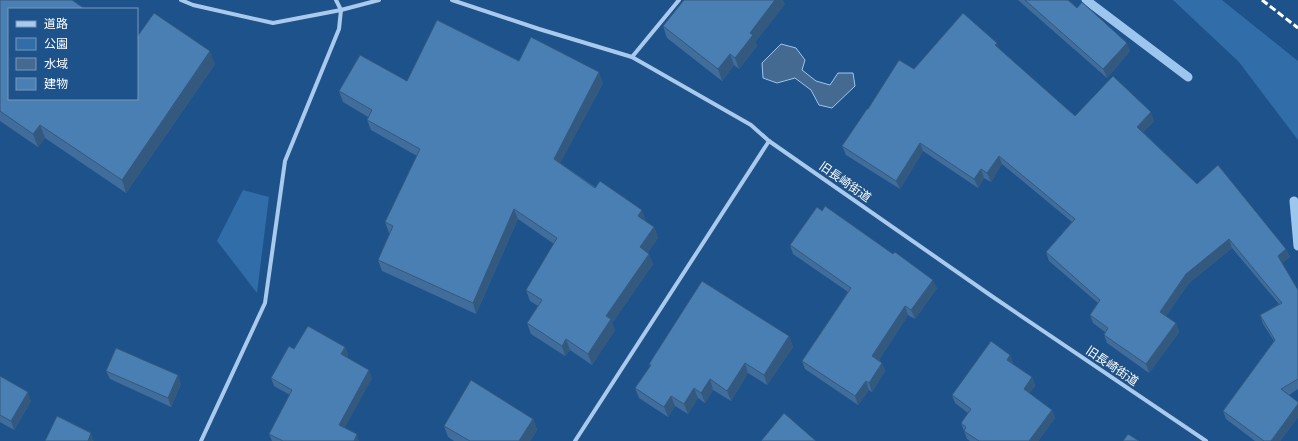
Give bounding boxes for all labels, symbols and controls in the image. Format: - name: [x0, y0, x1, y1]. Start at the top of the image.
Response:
- legend: [8, 8, 138, 100]
- text: 道路: [44, 17, 68, 31]
- text: 公園: [44, 37, 68, 51]
- text: 水域: [44, 57, 68, 71]
- text: 建物: [44, 77, 68, 91]
- street label: 旧長崎街道: [816, 159, 874, 205]
- street label: 旧長崎街道: [1083, 343, 1141, 389]

